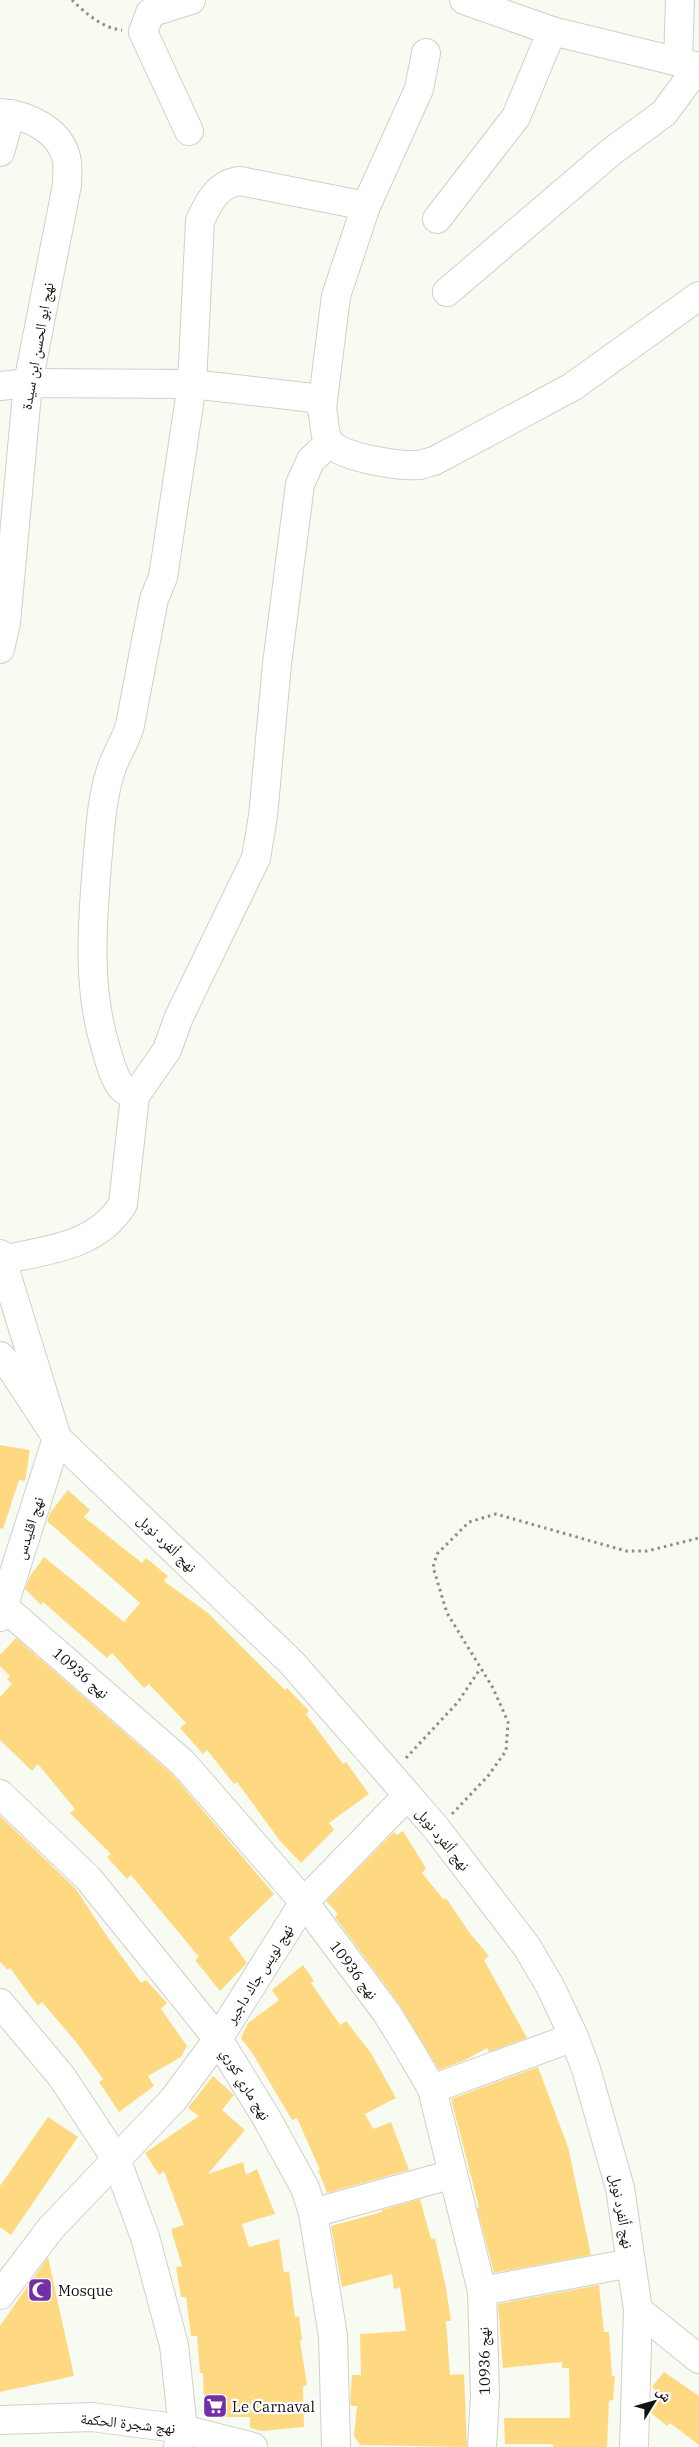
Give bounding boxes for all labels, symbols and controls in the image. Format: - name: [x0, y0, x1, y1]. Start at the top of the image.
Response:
- street label: نهج ابو الحسن ابن سيدة: [16, 281, 59, 411]
- street label: نهج اقليدس: [10, 1494, 48, 1562]
- street label: نهج ألفرد نوبل: [132, 1510, 201, 1577]
- street label: نهج 10936: [48, 1643, 113, 1703]
- street label: نهج ألفرد نوبل: [411, 1804, 474, 1875]
- street label: نهج لويس جاك داجير: [220, 1921, 298, 2028]
- street label: نهج 10936: [325, 1937, 382, 2004]
- street label: نهج ماري كوري: [215, 2044, 275, 2125]
- street label: نهج ألفرد نوبل: [605, 2172, 638, 2250]
- mosque icon: Mosque: [27, 2277, 53, 2303]
- place label: Mosque: [58, 2281, 113, 2300]
- street label: نهج 10936: [474, 2327, 495, 2395]
- north arrow: [629, 2377, 679, 2427]
- text: ش: [653, 2383, 676, 2406]
- supermarket icon: Le Carnaval: [202, 2393, 228, 2419]
- place label: Le Carnaval: [232, 2397, 315, 2416]
- street label: نهج شجرة الحكمة: [79, 2409, 176, 2438]

